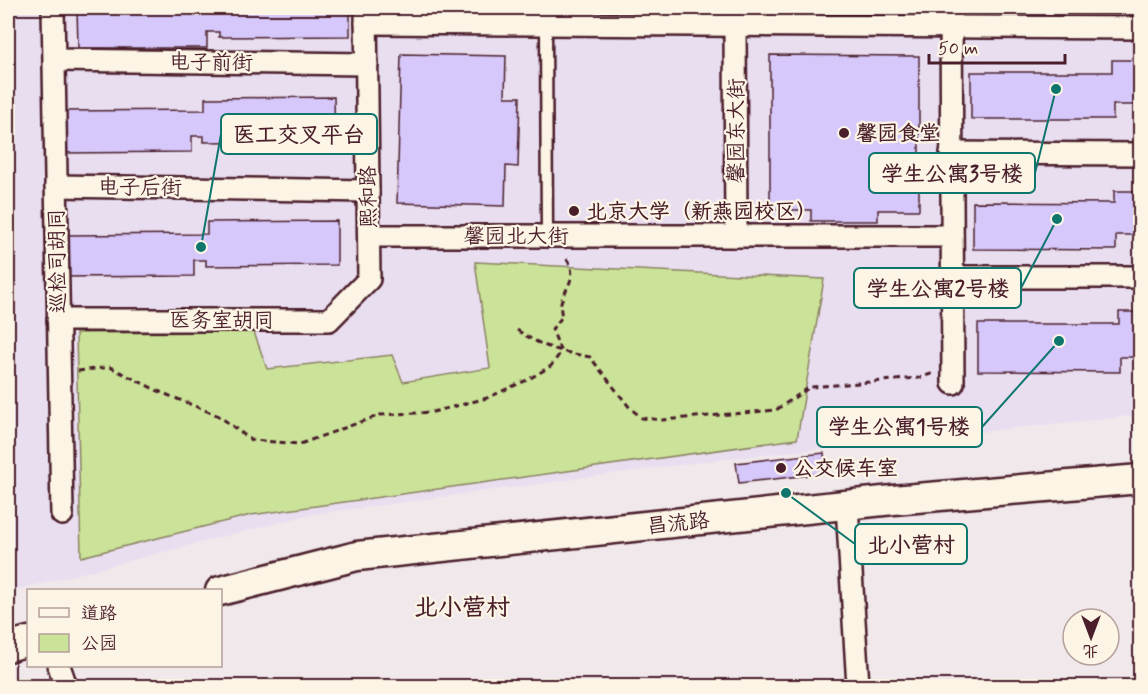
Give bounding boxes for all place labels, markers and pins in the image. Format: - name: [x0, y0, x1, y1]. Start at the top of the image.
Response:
- callout: 医工交叉平台: [221, 114, 377, 154]
- place label: 馨园食堂: [856, 120, 940, 148]
- marker: 馨园食堂: [837, 126, 851, 140]
- callout: 学生公寓3号楼: [869, 153, 1035, 193]
- place label: 北京大学（新燕园校区）: [586, 198, 817, 226]
- marker: 北京大学（新燕园校区）: [567, 204, 581, 218]
- callout: 学生公寓2号楼: [854, 268, 1021, 308]
- callout: 学生公寓1号楼: [817, 407, 982, 447]
- place label: 公交候车室: [793, 455, 898, 483]
- marker: 公交候车室: [774, 461, 788, 475]
- callout: 北小营村: [855, 524, 967, 564]

